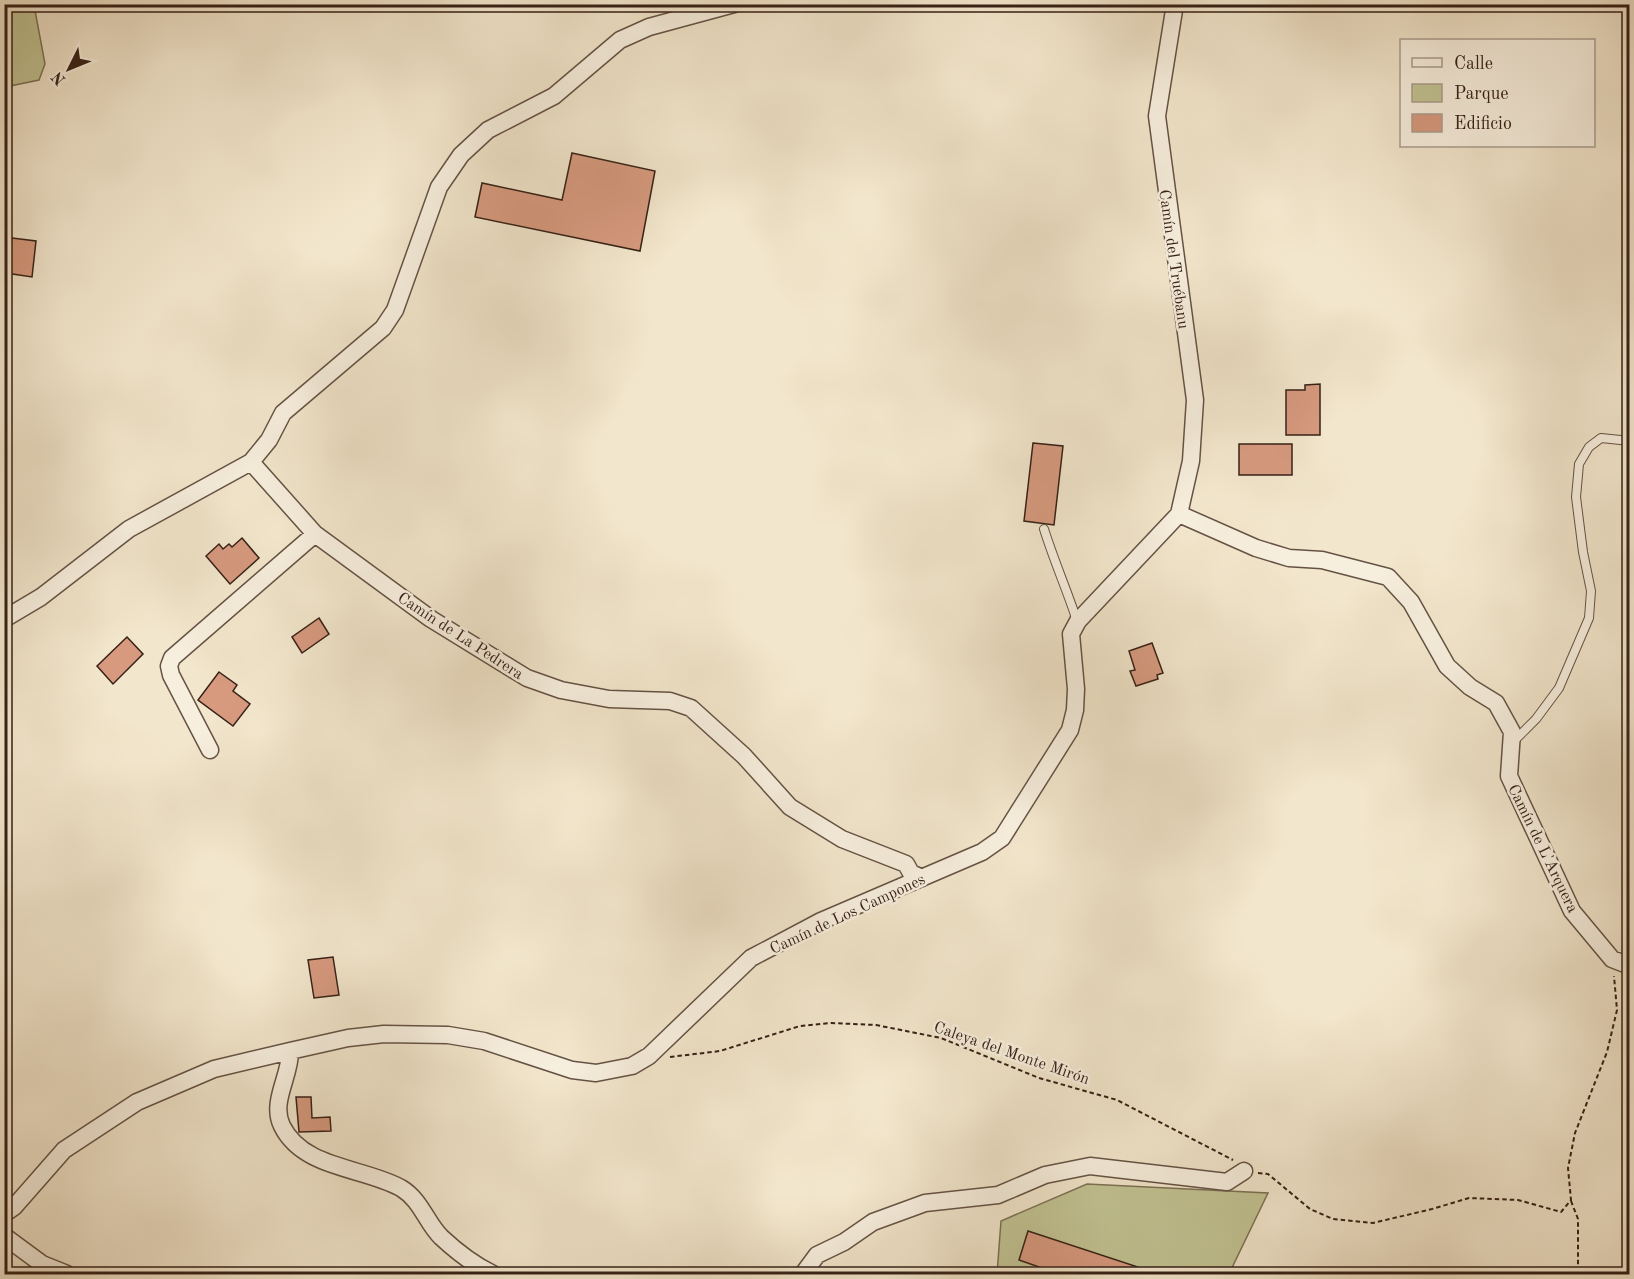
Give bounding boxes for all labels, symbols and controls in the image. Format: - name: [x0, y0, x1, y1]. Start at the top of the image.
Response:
- north arrow: [39, 39, 99, 99]
- legend: [1400, 39, 1595, 147]
- text: Calle: [1454, 55, 1493, 73]
- text: N: [49, 67, 70, 88]
- text: Parque: [1454, 85, 1509, 103]
- text: Edificio: [1454, 115, 1512, 133]
- street label: Camín del Truébanu: [1155, 189, 1191, 330]
- street label: Camín de La Pedrera: [394, 590, 526, 683]
- street label: Camín de L'Arquera: [1504, 782, 1580, 916]
- street label: Camín de Los Campones: [768, 872, 928, 958]
- street label: Caleya del Monte Mirón: [931, 1020, 1092, 1088]

